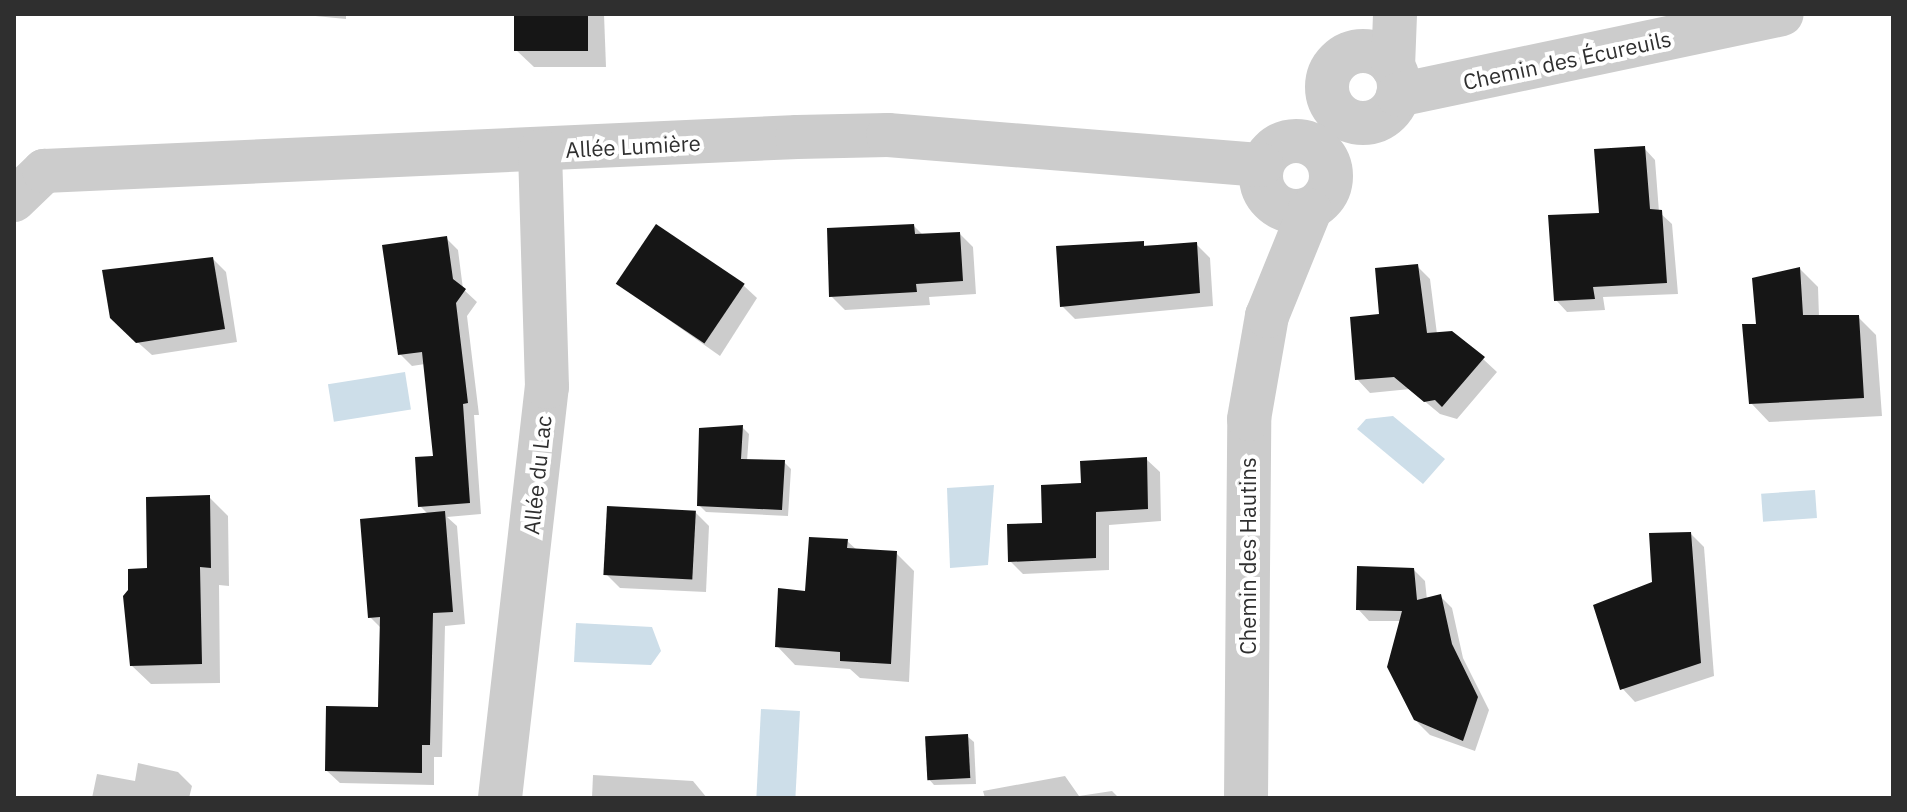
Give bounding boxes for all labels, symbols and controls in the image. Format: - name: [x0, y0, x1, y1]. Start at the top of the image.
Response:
- street label: Chemin des Écureuils: [1460, 25, 1674, 95]
- street label: Allée Lumière: [565, 129, 701, 163]
- street label: Allée du Lac: [518, 414, 556, 536]
- street label: Chemin des Hautins: [1235, 457, 1261, 655]

